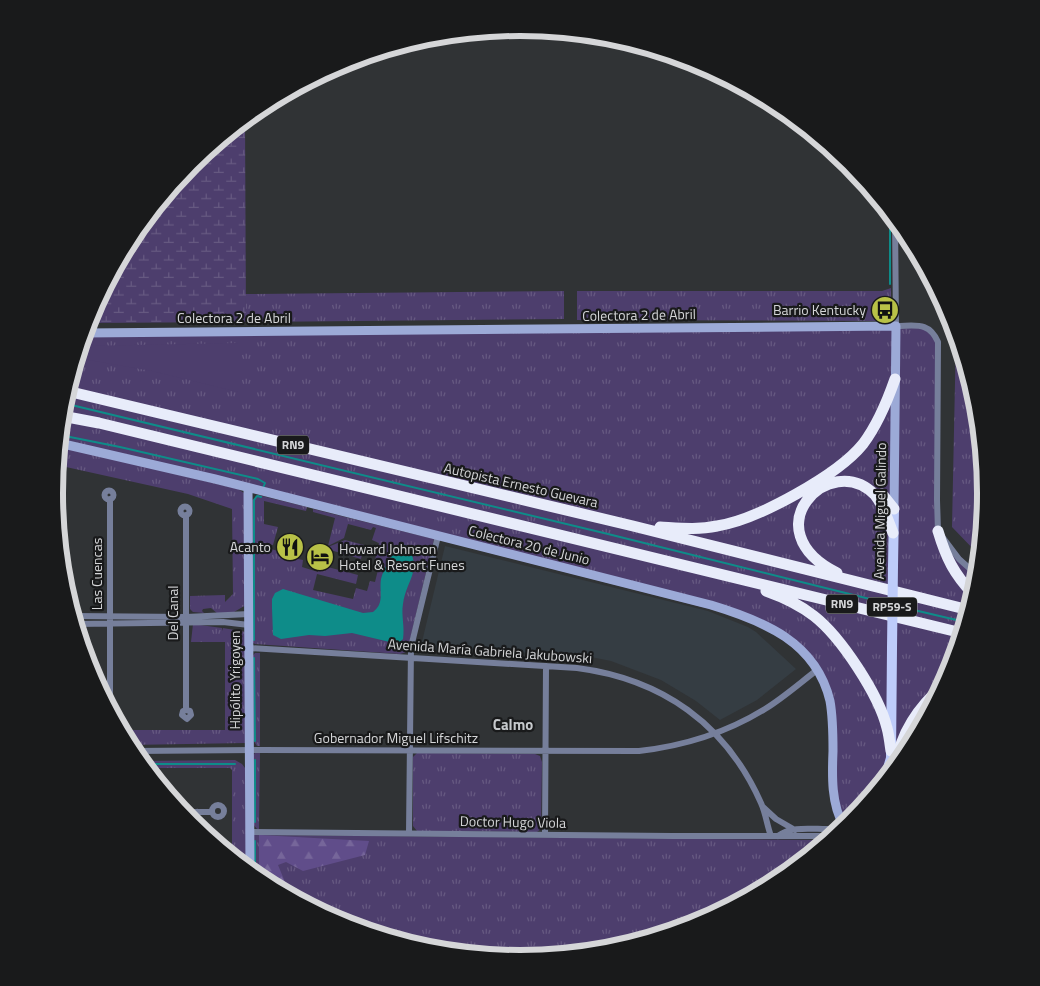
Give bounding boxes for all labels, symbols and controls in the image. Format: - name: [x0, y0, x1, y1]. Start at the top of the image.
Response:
- bus stop icon: Barrio Kentucky: [870, 295, 900, 325]
- place label: Barrio Kentucky: [773, 299, 866, 320]
- street label: Colectora 2 de Abril: [582, 303, 696, 326]
- street label: Colectora 2 de Abril: [177, 307, 291, 328]
- road number: RN9: [277, 436, 309, 454]
- street label: Avenida Miguel Galindo: [868, 442, 891, 580]
- street label: Autopista Ernesto Guevara: [442, 457, 600, 512]
- street label: Colectora 20 de Junio: [466, 519, 592, 570]
- restaurant icon: Acanto: [275, 532, 305, 562]
- place label: Acanto: [230, 536, 271, 557]
- street label: Las Cuencas: [86, 538, 107, 610]
- place label: Howard Johnson Hotel & Resort Funes: [339, 538, 465, 575]
- hotel icon: Howard Johnson Hotel & Resort Funes: [305, 542, 335, 572]
- street label: Del Canal: [162, 586, 183, 640]
- road number: RN9: [826, 594, 858, 614]
- road number: RP59-S: [867, 598, 917, 616]
- street label: Hipólito Yrigoyen: [224, 630, 245, 730]
- street label: Avenida María Gabriela Jakubowski: [387, 633, 593, 668]
- district label: Calmo: [493, 713, 533, 736]
- street label: Gobernador Miguel Lifschitz: [314, 727, 478, 748]
- street label: Doctor Hugo Viola: [460, 810, 566, 833]

